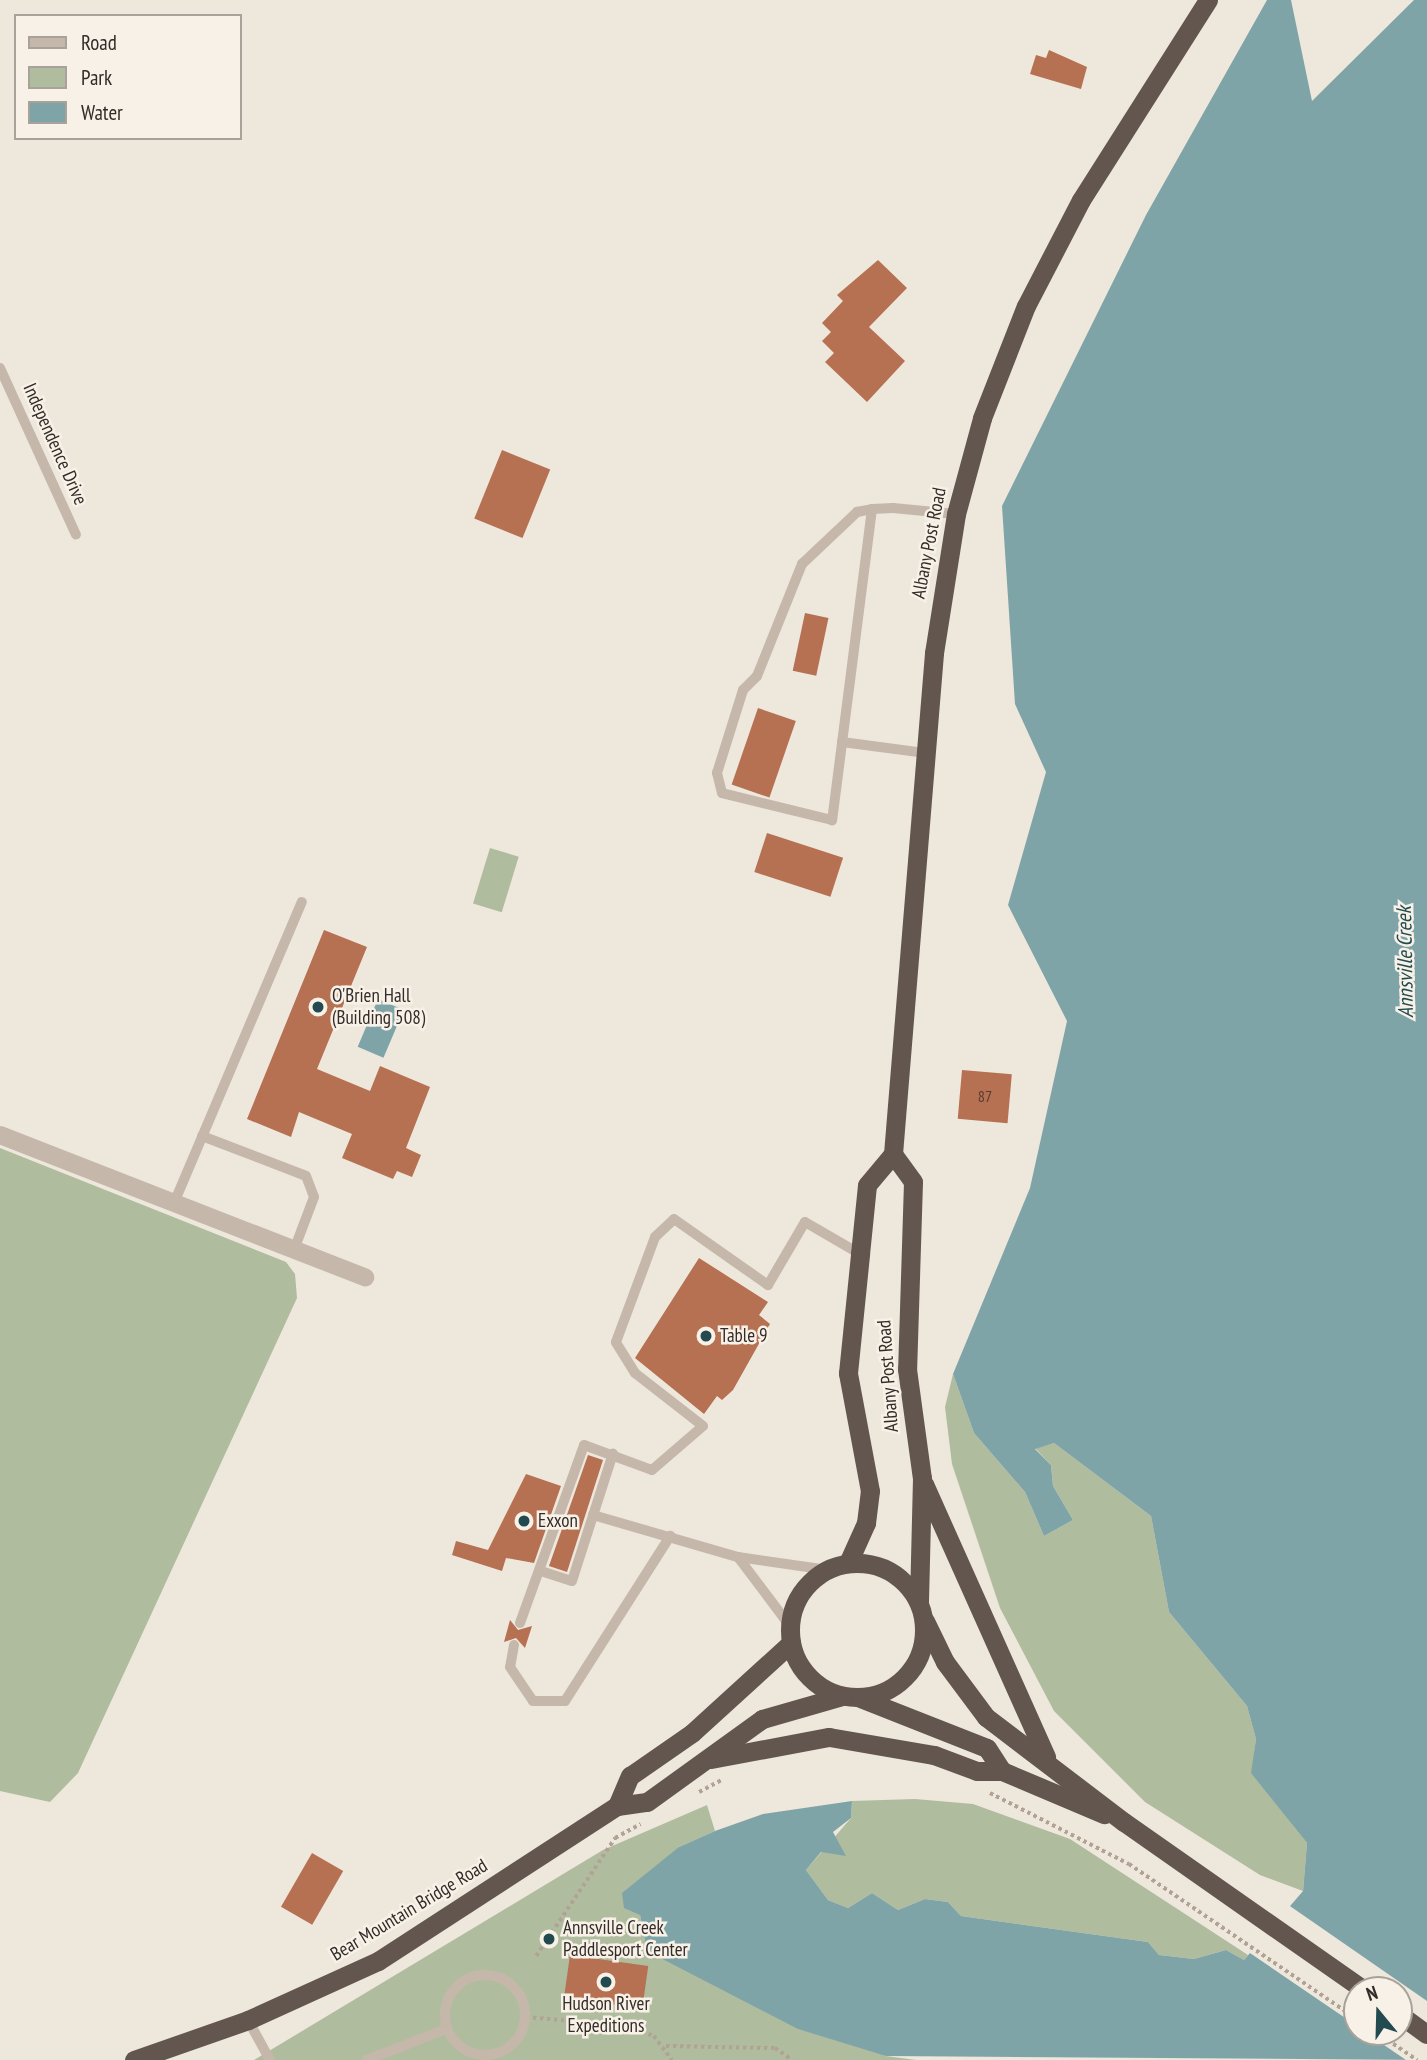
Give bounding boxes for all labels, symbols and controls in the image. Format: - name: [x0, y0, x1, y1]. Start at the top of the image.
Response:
- legend: [14, 14, 242, 140]
- text: Road: [81, 29, 117, 56]
- text: Park: [81, 64, 112, 91]
- text: Water: [81, 99, 123, 126]
- street label: Independence Drive: [18, 380, 92, 508]
- street label: Albany Post Road: [907, 485, 951, 601]
- water label: Annsville Creek: [1391, 906, 1419, 1018]
- place label: O'Brien Hall (Building 508): [332, 985, 425, 1029]
- marker: O'Brien Hall (Building 508): [310, 999, 326, 1015]
- house number: 87: [978, 1086, 992, 1106]
- street label: Albany Post Road: [873, 1319, 903, 1433]
- place label: Table 9: [720, 1325, 768, 1347]
- marker: Table 9: [698, 1328, 714, 1344]
- place label: Exxon: [538, 1510, 578, 1532]
- marker: Exxon: [516, 1513, 532, 1529]
- street label: Bear Mountain Bridge Road: [326, 1854, 492, 1966]
- place label: Annsville Creek Paddlesport Center: [563, 1917, 688, 1961]
- marker: Annsville Creek Paddlesport Center: [541, 1931, 557, 1947]
- marker: Hudson River Expeditions: [598, 1974, 614, 1990]
- north arrow: [1343, 1976, 1413, 2046]
- text: N: [1363, 1980, 1381, 2006]
- place label: Hudson River Expeditions: [562, 1993, 650, 2037]

